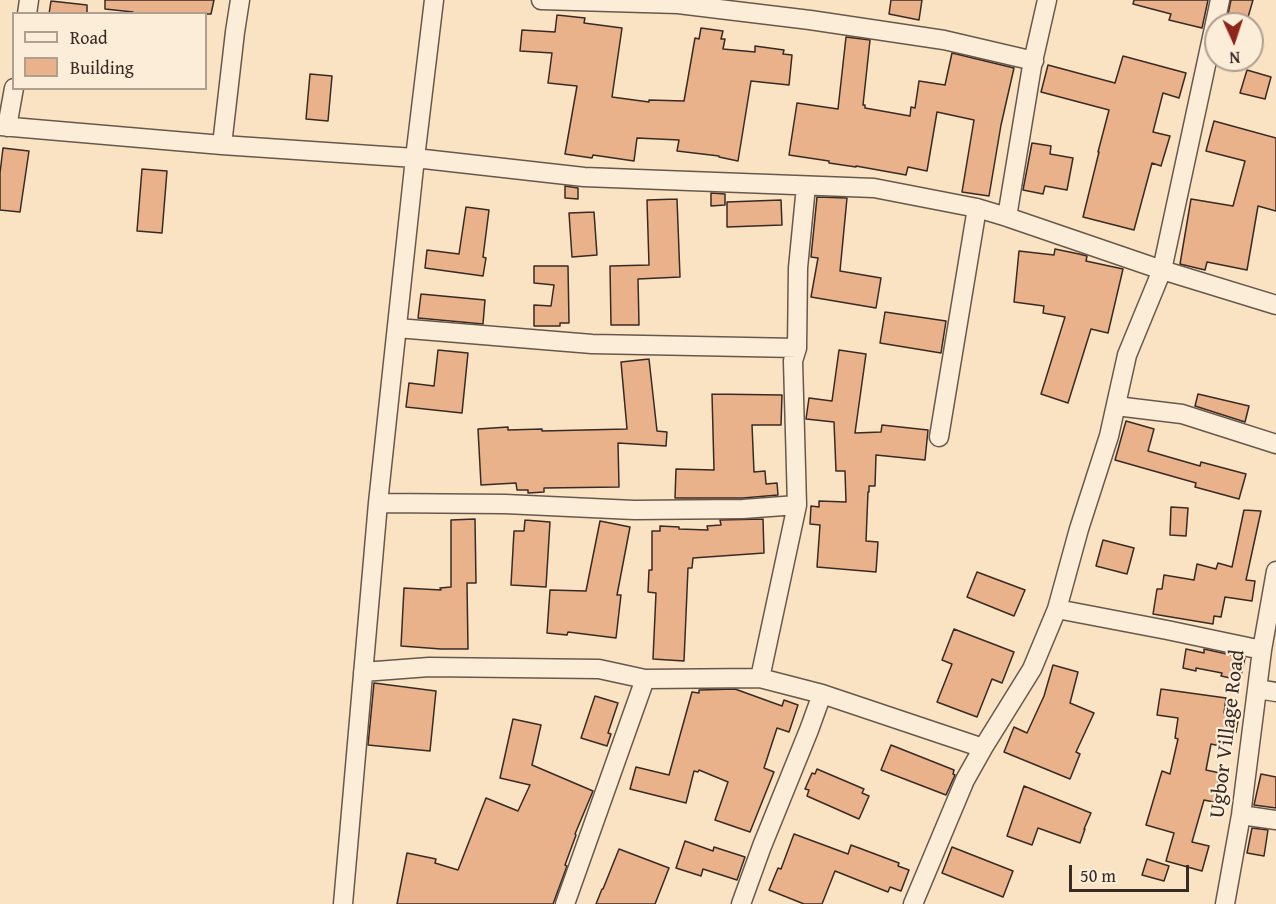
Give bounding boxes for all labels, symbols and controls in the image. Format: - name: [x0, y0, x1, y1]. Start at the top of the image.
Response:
- legend: [12, 12, 207, 90]
- north arrow: [1204, 12, 1264, 72]
- text: Road: [70, 24, 108, 51]
- text: N: [1229, 46, 1241, 70]
- text: Building: [70, 54, 134, 81]
- street label: Ugbor Village Road: [1205, 648, 1251, 820]
- scale bar: [1072, 853, 1192, 891]
- text: 50 m: [1080, 862, 1116, 889]

